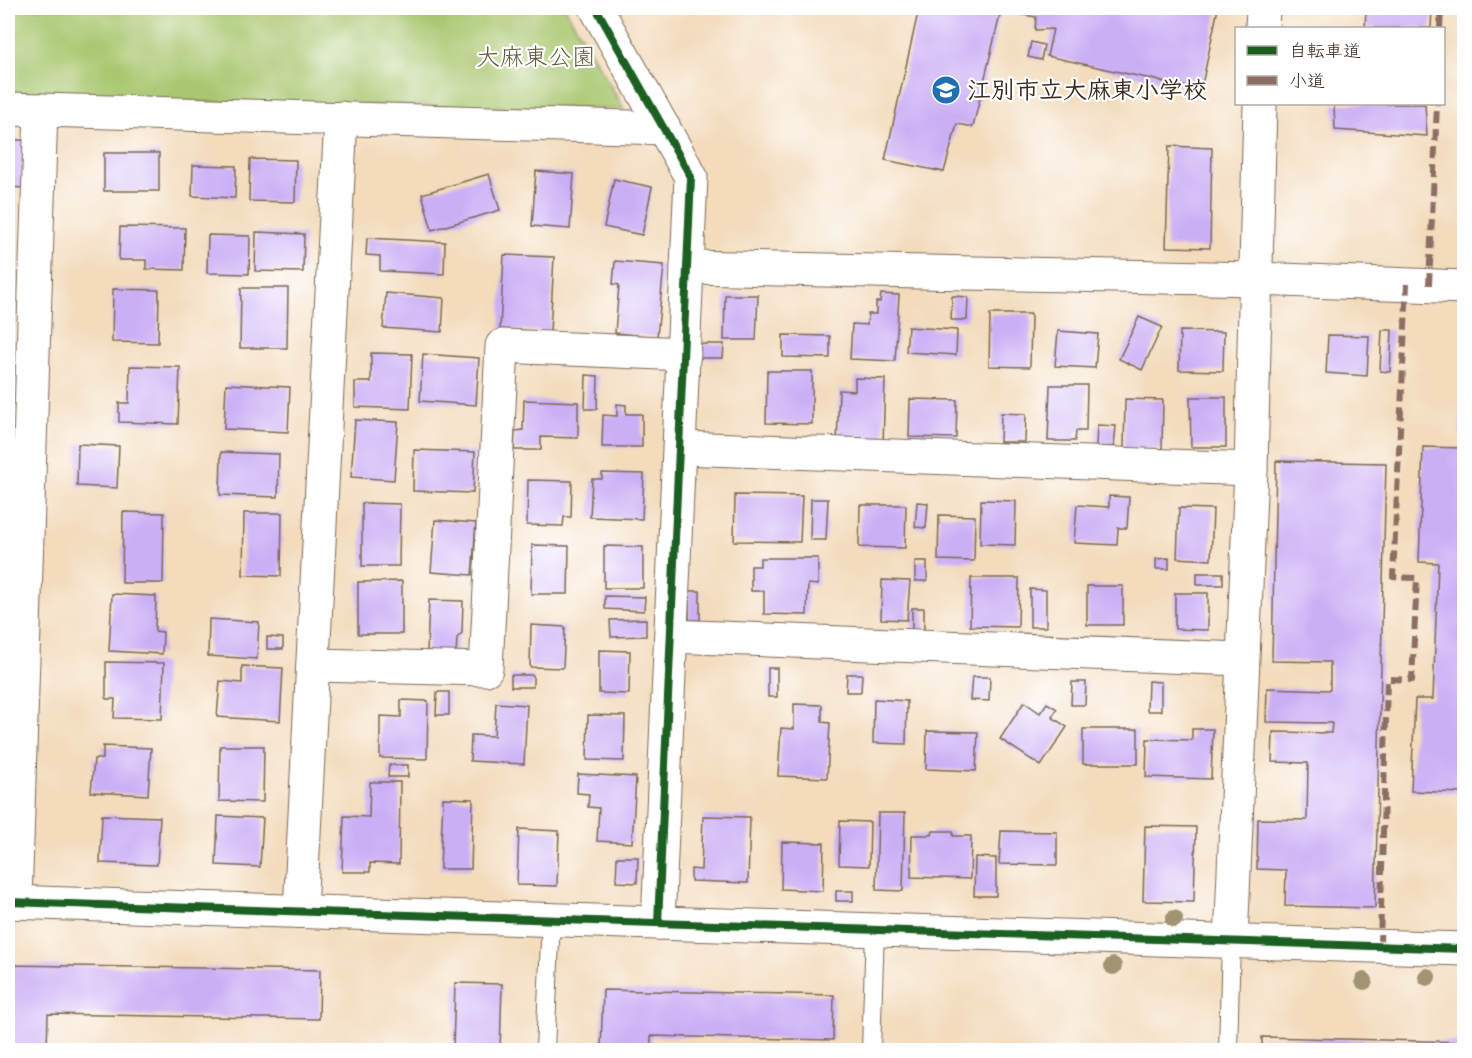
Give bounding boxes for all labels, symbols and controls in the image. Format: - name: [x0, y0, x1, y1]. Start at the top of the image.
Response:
- legend: [1235, 27, 1445, 105]
- text: 自転車道: [1289, 40, 1361, 64]
- park label: 大麻東公園: [476, 43, 596, 74]
- text: 小道: [1289, 70, 1325, 94]
- school or university icon: 江別市立大麻東小学校: [930, 74, 962, 106]
- place label: 江別市立大麻東小学校: [967, 76, 1207, 107]

